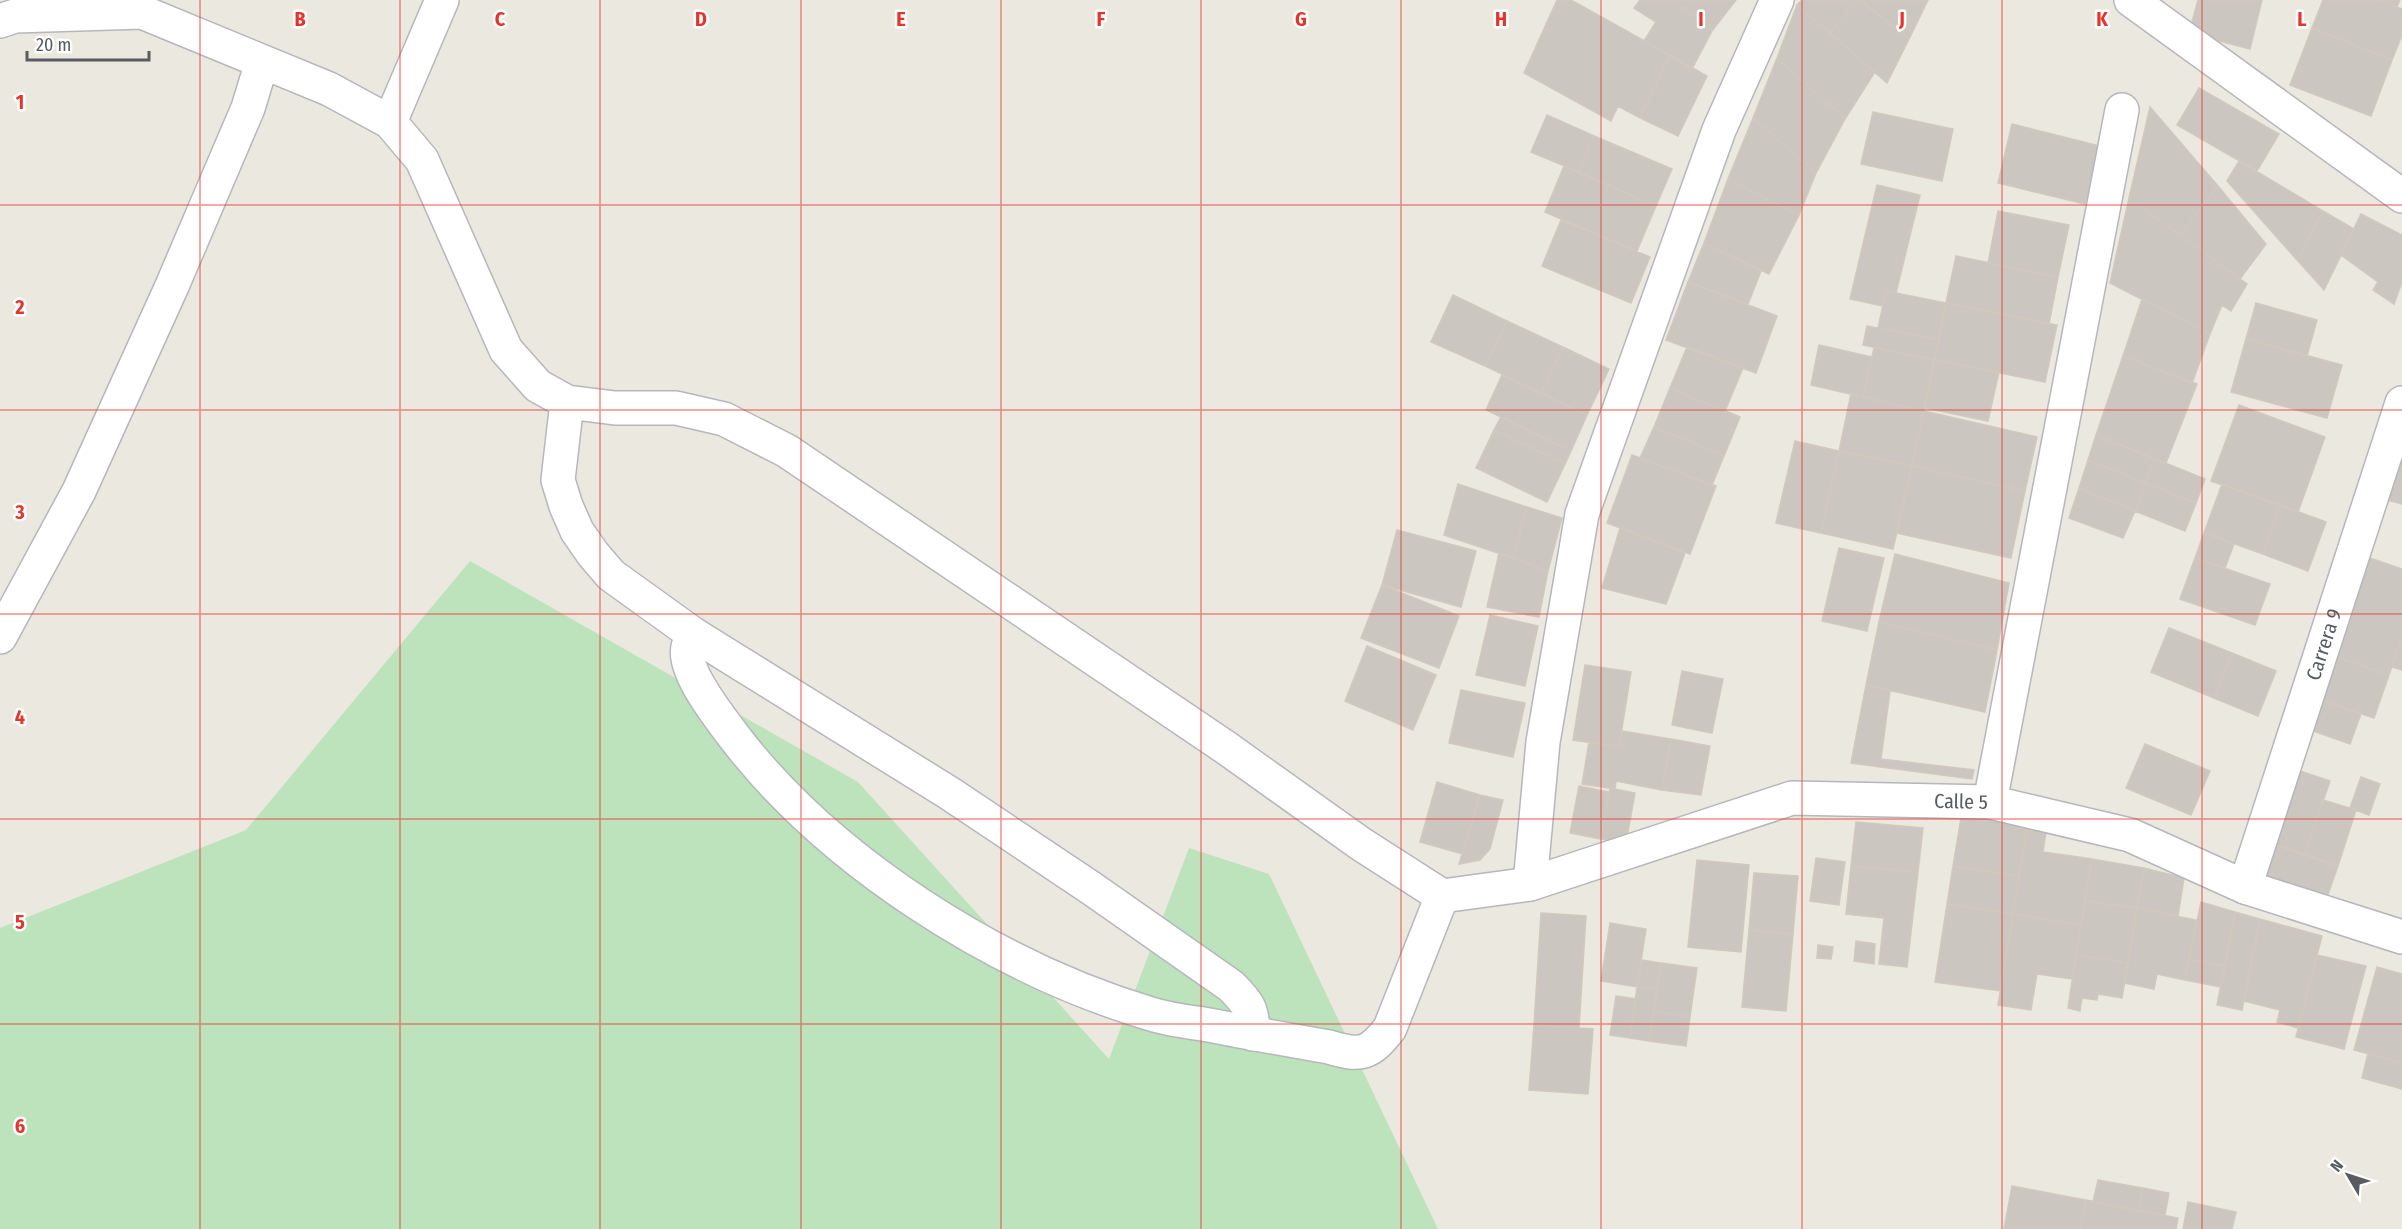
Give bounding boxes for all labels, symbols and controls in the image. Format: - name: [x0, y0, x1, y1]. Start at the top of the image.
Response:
- text: B: [294, 7, 306, 31]
- text: C: [495, 7, 506, 31]
- text: D: [695, 7, 707, 31]
- text: E: [896, 7, 906, 31]
- text: F: [1097, 7, 1106, 31]
- text: G: [1295, 7, 1307, 31]
- text: H: [1495, 7, 1507, 31]
- text: I: [1698, 7, 1704, 31]
- text: J: [1898, 7, 1905, 31]
- text: K: [2096, 7, 2108, 31]
- text: L: [2297, 7, 2307, 31]
- scale bar: [27, 24, 148, 62]
- text: 20 m: [36, 34, 71, 56]
- text: 1: [16, 90, 24, 114]
- text: 2: [14, 295, 25, 319]
- text: 3: [14, 500, 25, 524]
- street label: Carrera 9: [2301, 606, 2346, 683]
- text: 4: [15, 705, 25, 729]
- street label: Calle 5: [1934, 789, 1988, 814]
- text: 5: [15, 910, 25, 934]
- text: 6: [15, 1114, 25, 1138]
- north arrow: [2318, 1145, 2378, 1205]
- text: N: [2326, 1156, 2347, 1176]

